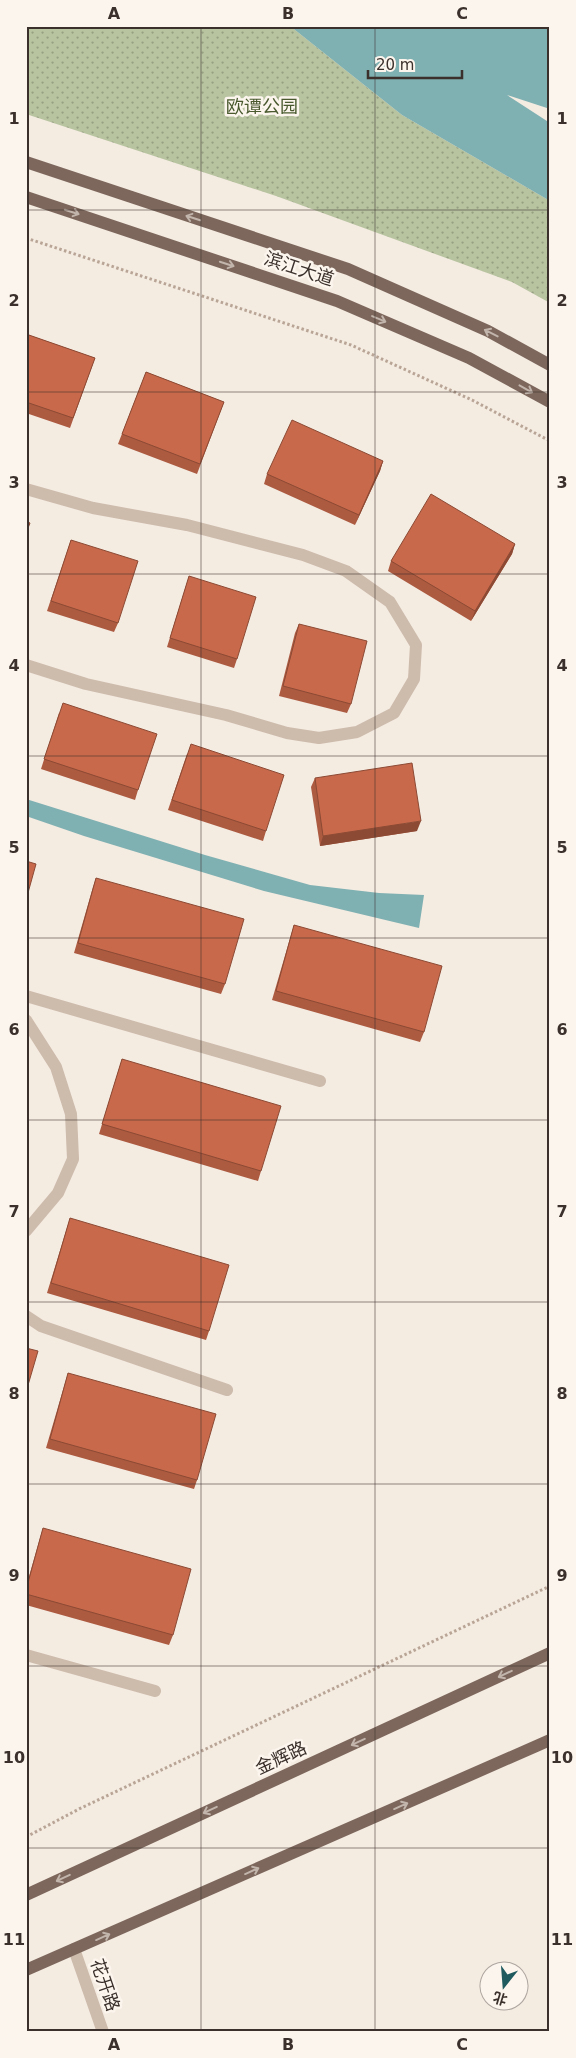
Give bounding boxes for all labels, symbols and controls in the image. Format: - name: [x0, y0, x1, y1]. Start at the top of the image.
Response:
- text: A: [108, 4, 121, 23]
- text: B: [282, 4, 294, 23]
- text: C: [456, 4, 468, 23]
- scale bar: [368, 48, 462, 80]
- text: 20 m: [376, 56, 414, 74]
- park label: 欧谭公园: [226, 96, 298, 117]
- text: 1: [8, 109, 20, 128]
- text: 1: [556, 109, 568, 128]
- one-way arrow: [64, 208, 80, 217]
- one-way arrow: [186, 212, 202, 222]
- street label: 滨江大道: [262, 247, 337, 290]
- one-way arrow: [218, 259, 234, 269]
- text: 2: [8, 291, 20, 310]
- text: 2: [556, 291, 568, 310]
- one-way arrow: [371, 314, 386, 324]
- one-way arrow: [484, 328, 499, 338]
- one-way arrow: [518, 384, 533, 394]
- text: 3: [8, 473, 20, 492]
- text: 3: [556, 473, 568, 492]
- text: 4: [8, 656, 20, 675]
- text: 4: [556, 656, 568, 675]
- text: 5: [8, 838, 20, 857]
- text: 5: [556, 838, 568, 857]
- text: 6: [8, 1020, 20, 1039]
- text: 6: [556, 1020, 568, 1039]
- text: 7: [8, 1202, 20, 1221]
- text: 7: [556, 1202, 568, 1221]
- text: 8: [8, 1384, 20, 1403]
- text: 8: [556, 1384, 568, 1403]
- text: 9: [8, 1566, 20, 1585]
- text: 9: [556, 1566, 568, 1585]
- one-way arrow: [498, 1669, 513, 1679]
- street label: 金辉路: [252, 1737, 310, 1778]
- one-way arrow: [351, 1738, 366, 1747]
- text: 10: [3, 1748, 25, 1767]
- text: 10: [551, 1748, 573, 1767]
- one-way arrow: [393, 1800, 408, 1809]
- one-way arrow: [203, 1805, 218, 1815]
- one-way arrow: [244, 1866, 259, 1876]
- one-way arrow: [56, 1874, 71, 1884]
- text: 11: [3, 1930, 25, 1949]
- text: 11: [551, 1930, 573, 1949]
- one-way arrow: [95, 1931, 110, 1941]
- street label: 花开路: [87, 1956, 124, 2014]
- north arrow: [478, 1960, 528, 2010]
- text: 北: [491, 1989, 509, 2008]
- text: A: [108, 2035, 121, 2054]
- text: B: [282, 2035, 294, 2054]
- text: C: [456, 2035, 468, 2054]

